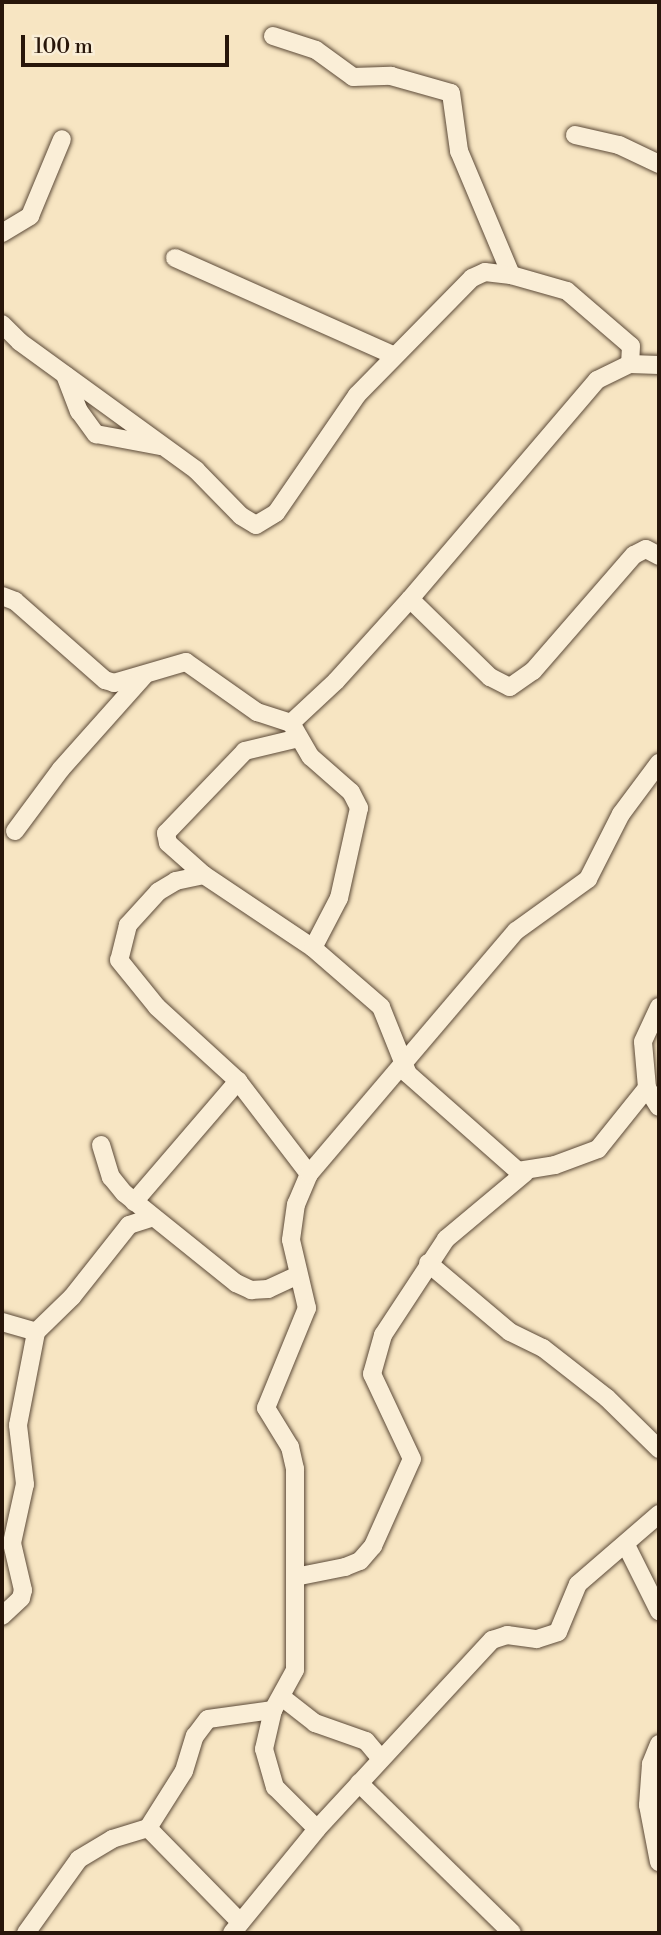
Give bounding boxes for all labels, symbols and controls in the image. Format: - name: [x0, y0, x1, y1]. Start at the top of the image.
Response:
- scale bar: [24, 21, 233, 65]
- text: 100 m: [34, 34, 93, 60]

